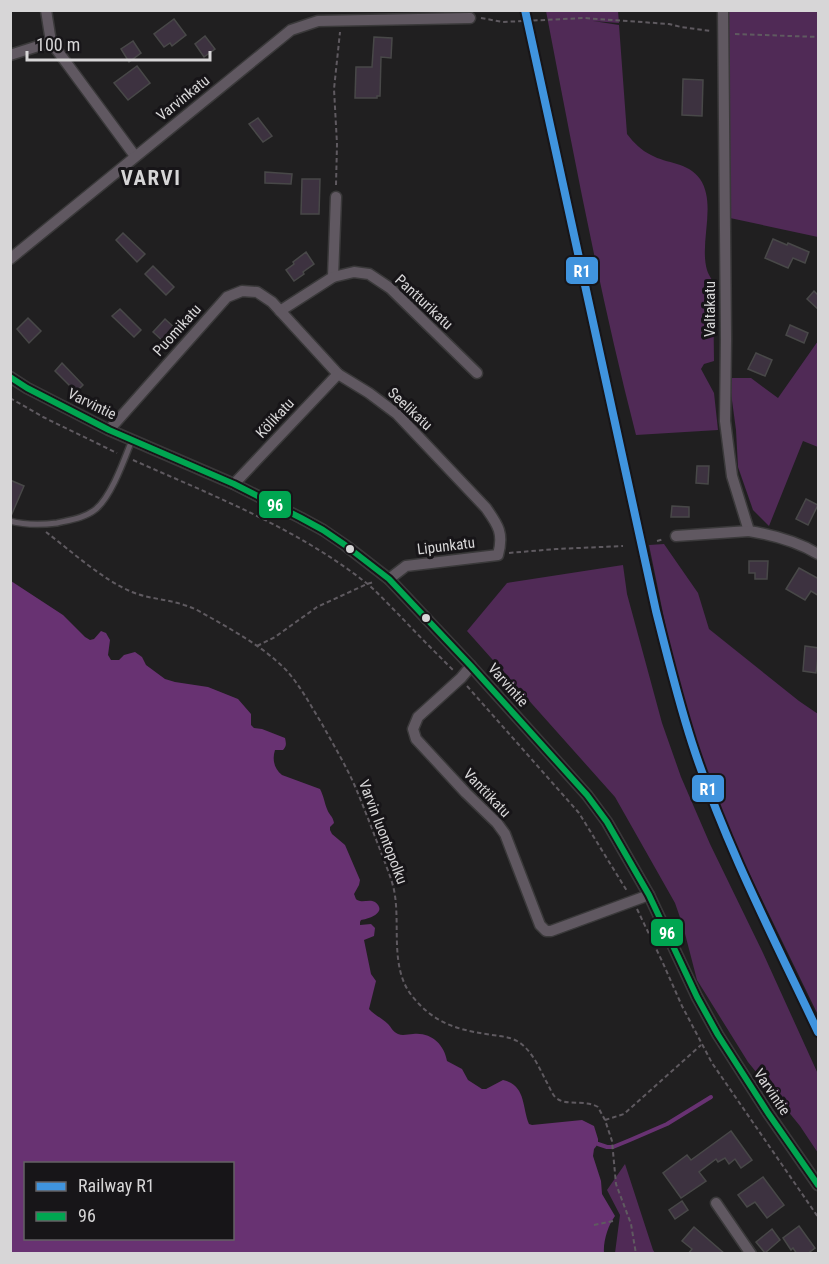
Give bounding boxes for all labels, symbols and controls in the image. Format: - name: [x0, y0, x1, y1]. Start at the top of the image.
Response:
- scale bar: [27, 24, 210, 62]
- text: 100 m: [36, 34, 80, 55]
- street label: Varvinkatu: [153, 71, 213, 125]
- district label: VARVI: [121, 166, 181, 190]
- line badge: R1: [565, 256, 599, 285]
- text: R1: [574, 262, 590, 281]
- street label: Pantturikatu: [391, 271, 457, 333]
- street label: Valtakatu: [701, 281, 719, 337]
- street label: Puomikatu: [149, 300, 205, 360]
- street label: Seelikatu: [384, 384, 436, 434]
- street label: Varvintie: [65, 385, 119, 423]
- street label: Kölikatu: [252, 394, 298, 442]
- line badge: 96: [258, 490, 292, 519]
- text: 96: [267, 496, 283, 515]
- street label: Lipunkatu: [416, 534, 476, 558]
- unlabelled marker: [344, 543, 356, 555]
- unlabelled marker: [420, 612, 432, 624]
- street label: Varvintie: [484, 660, 532, 710]
- street label: Vanttikatu: [460, 765, 514, 821]
- line badge: R1: [691, 774, 725, 803]
- street label: Varvin luontopolku: [355, 777, 411, 887]
- text: R1: [700, 780, 716, 799]
- line badge: 96: [650, 918, 684, 947]
- text: 96: [659, 924, 675, 943]
- street label: Varvintie: [750, 1065, 794, 1119]
- legend: [24, 1162, 234, 1240]
- text: Railway R1: [78, 1175, 155, 1196]
- text: 96: [78, 1205, 96, 1226]

